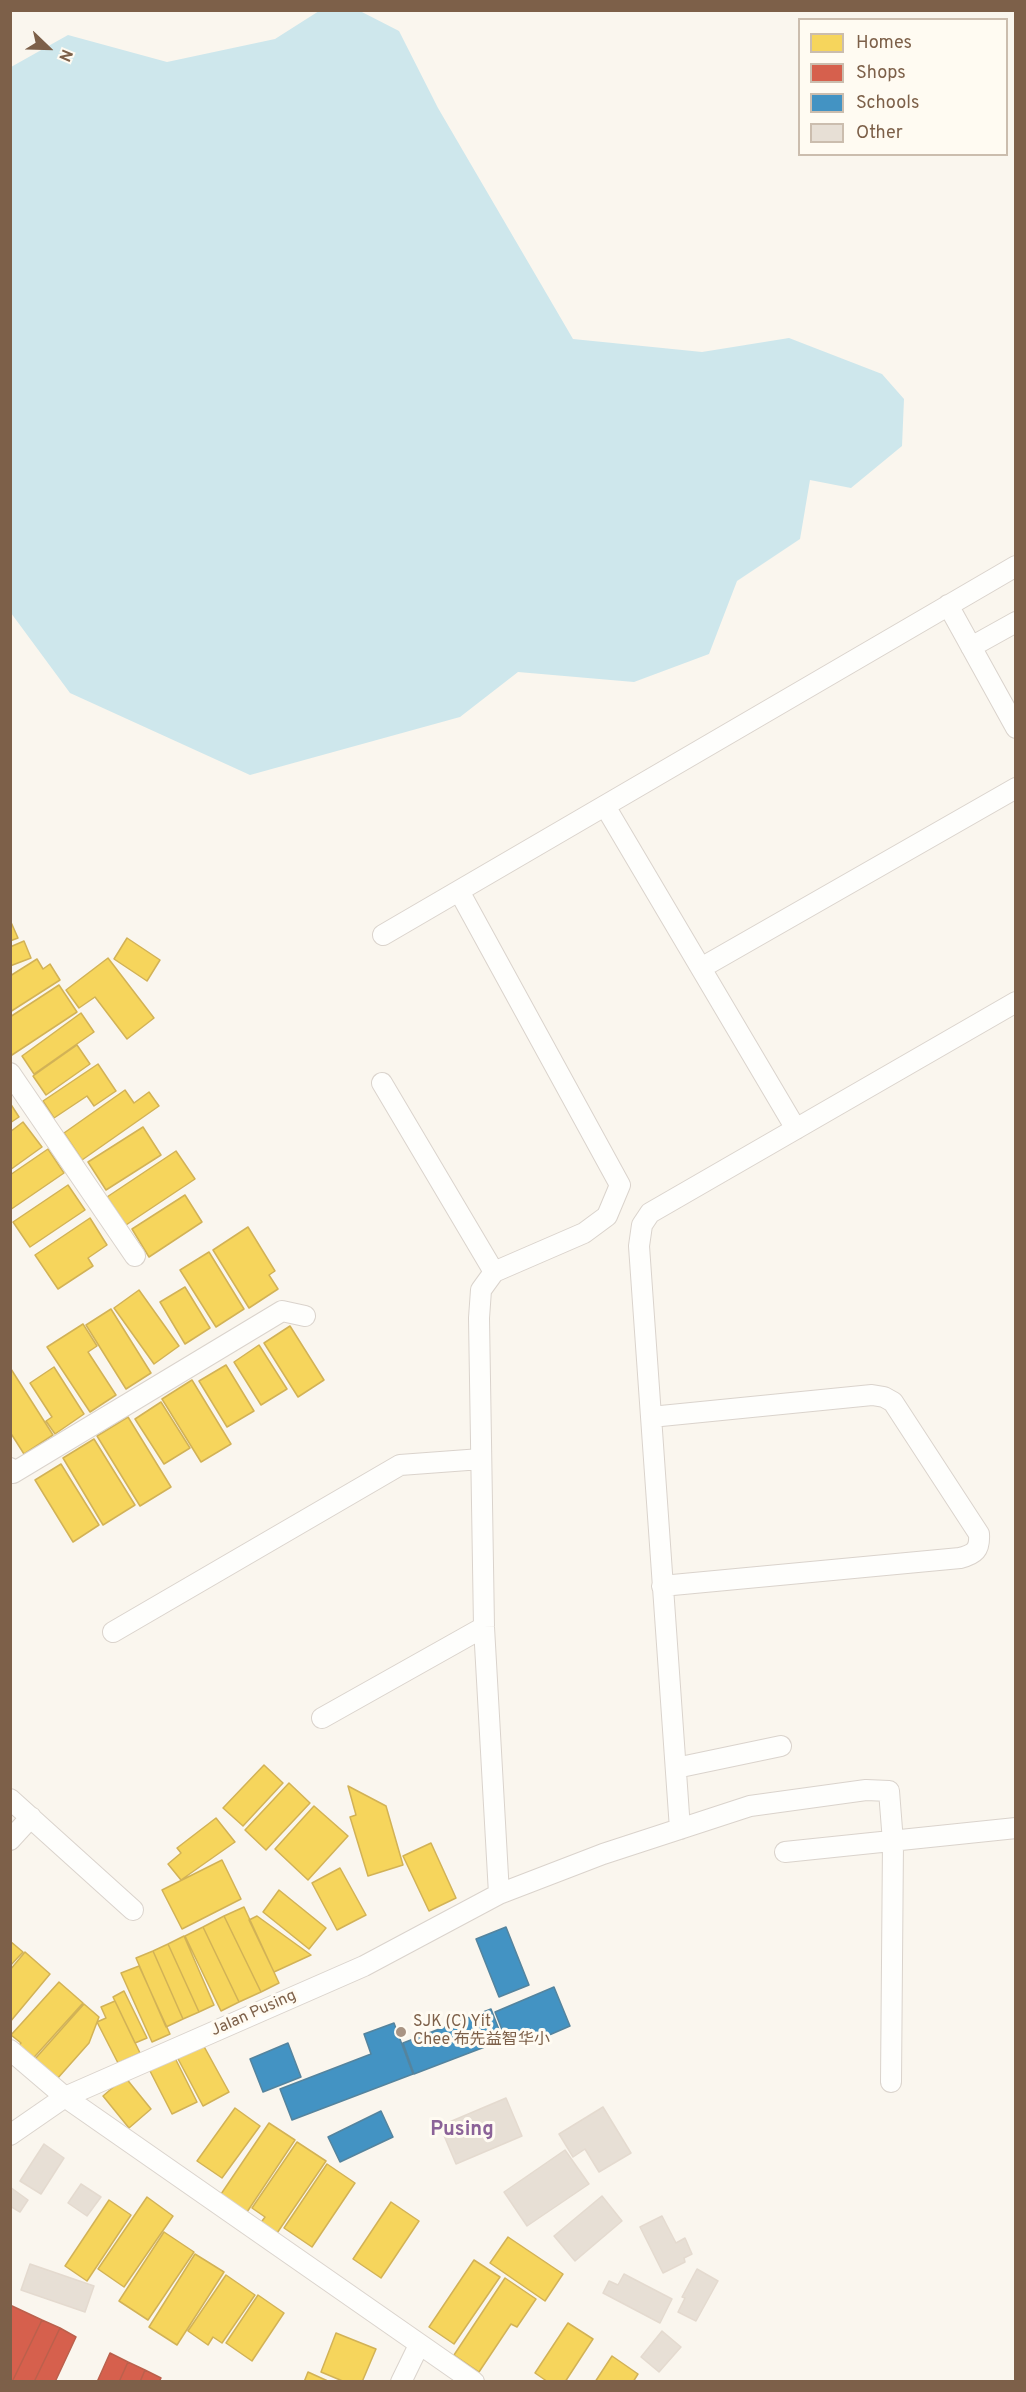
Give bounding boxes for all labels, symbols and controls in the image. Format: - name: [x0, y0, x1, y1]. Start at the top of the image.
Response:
- north arrow: [18, 18, 78, 78]
- legend: [798, 18, 1008, 156]
- text: Homes: [856, 32, 912, 55]
- text: N: [53, 46, 76, 64]
- text: Shops: [856, 62, 906, 85]
- text: Schools: [856, 92, 919, 115]
- text: Other: [856, 122, 903, 145]
- street label: Jalan Pusing: [208, 1987, 300, 2041]
- place label: SJK (C) Yit Chee 布先益智华小: [413, 2013, 550, 2051]
- marker: SJK (C) Yit Chee 布先益智华小: [394, 2025, 408, 2039]
- district label: Pusing: [430, 2119, 494, 2143]

